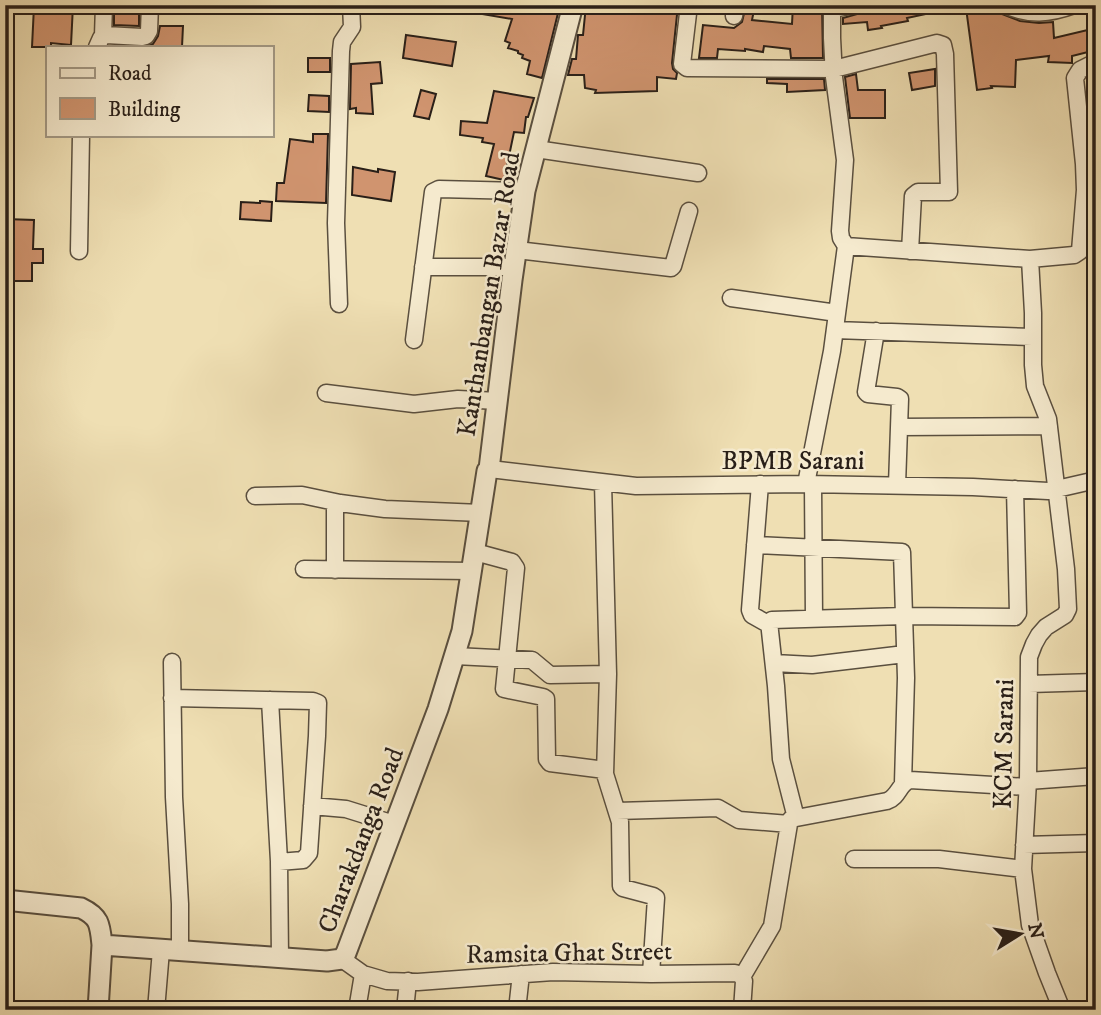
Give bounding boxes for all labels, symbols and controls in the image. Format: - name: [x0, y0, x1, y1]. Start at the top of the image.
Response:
- legend: [46, 46, 273, 136]
- text: Road: [108, 61, 152, 87]
- text: Building: [108, 97, 181, 123]
- street label: Kanthanbangan Bazar Road: [451, 149, 528, 439]
- street label: BPMB Sarani: [722, 445, 864, 478]
- street label: KCM Sarani: [987, 679, 1022, 809]
- street label: Charakdanga Road: [311, 743, 412, 938]
- north arrow: [986, 900, 1056, 970]
- text: N: [1022, 921, 1048, 941]
- street label: Ramsita Ghat Street: [466, 935, 672, 972]

